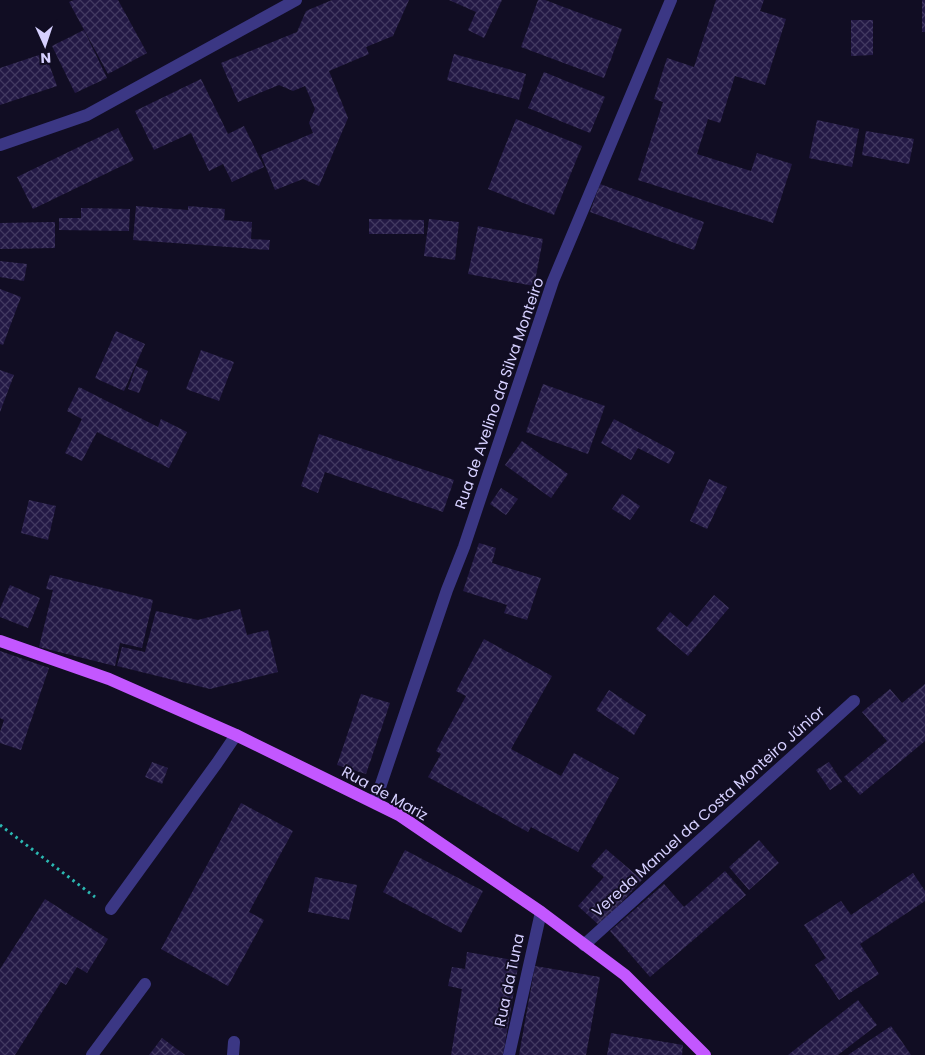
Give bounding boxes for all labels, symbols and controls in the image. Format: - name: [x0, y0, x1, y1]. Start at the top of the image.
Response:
- north arrow: [20, 20, 70, 70]
- text: N: [40, 48, 51, 68]
- street label: Rua de Avelino da Silva Monteiro: [449, 274, 549, 512]
- street label: Vereda Manuel da Costa Monteiro Júnior: [587, 700, 829, 921]
- street label: Rua de Mariz: [338, 761, 432, 825]
- street label: Rua da Tuna: [489, 932, 529, 1028]

